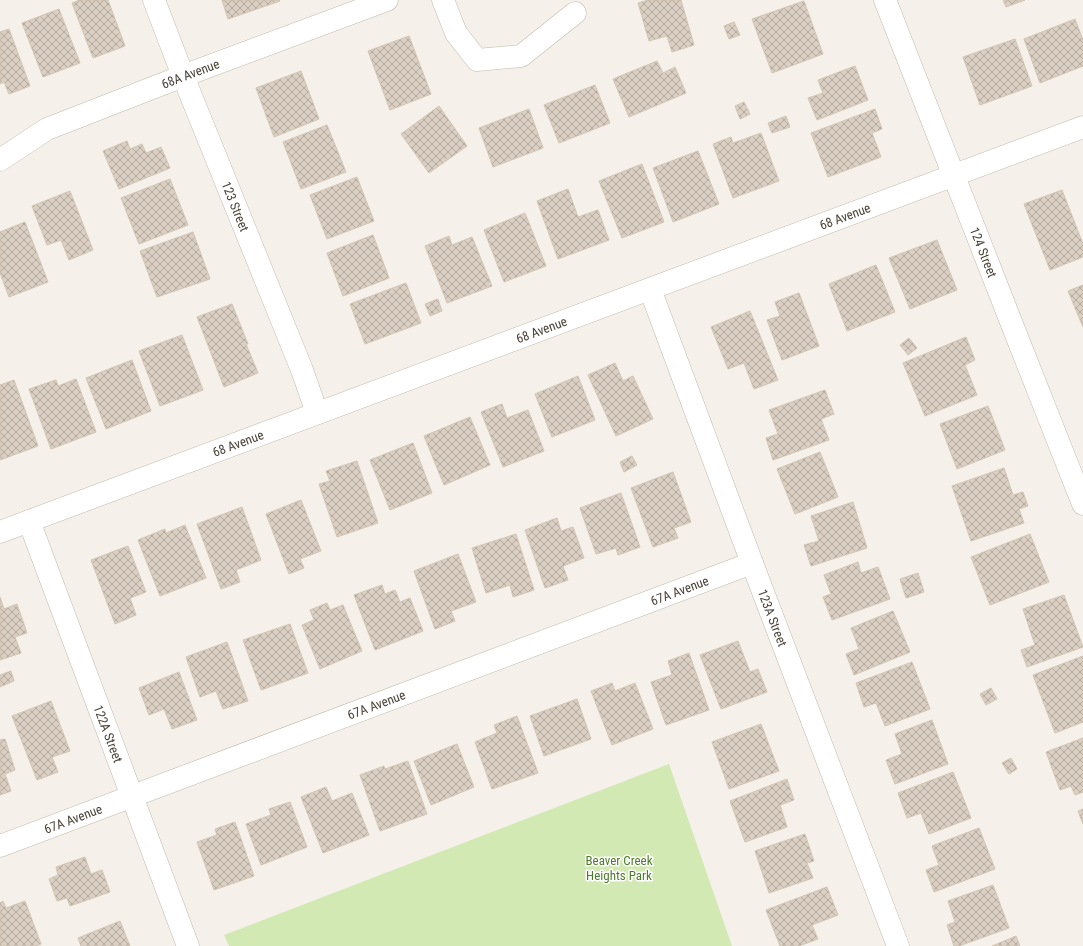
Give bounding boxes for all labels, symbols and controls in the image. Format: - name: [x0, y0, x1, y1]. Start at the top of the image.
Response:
- street label: 68A Avenue: [159, 56, 221, 91]
- street label: 123 Street: [219, 179, 253, 234]
- street label: 68 Avenue: [817, 200, 872, 232]
- street label: 124 Street: [967, 225, 1000, 280]
- street label: 68 Avenue: [514, 313, 569, 346]
- street label: 68 Avenue: [210, 427, 265, 459]
- street label: 67A Avenue: [648, 573, 711, 608]
- street label: 123A Street: [755, 587, 791, 649]
- street label: 67A Avenue: [345, 687, 407, 722]
- street label: 122A Street: [91, 703, 126, 765]
- street label: 67A Avenue: [42, 801, 104, 836]
- park label: Beaver Creek Heights Park: [585, 853, 653, 883]

